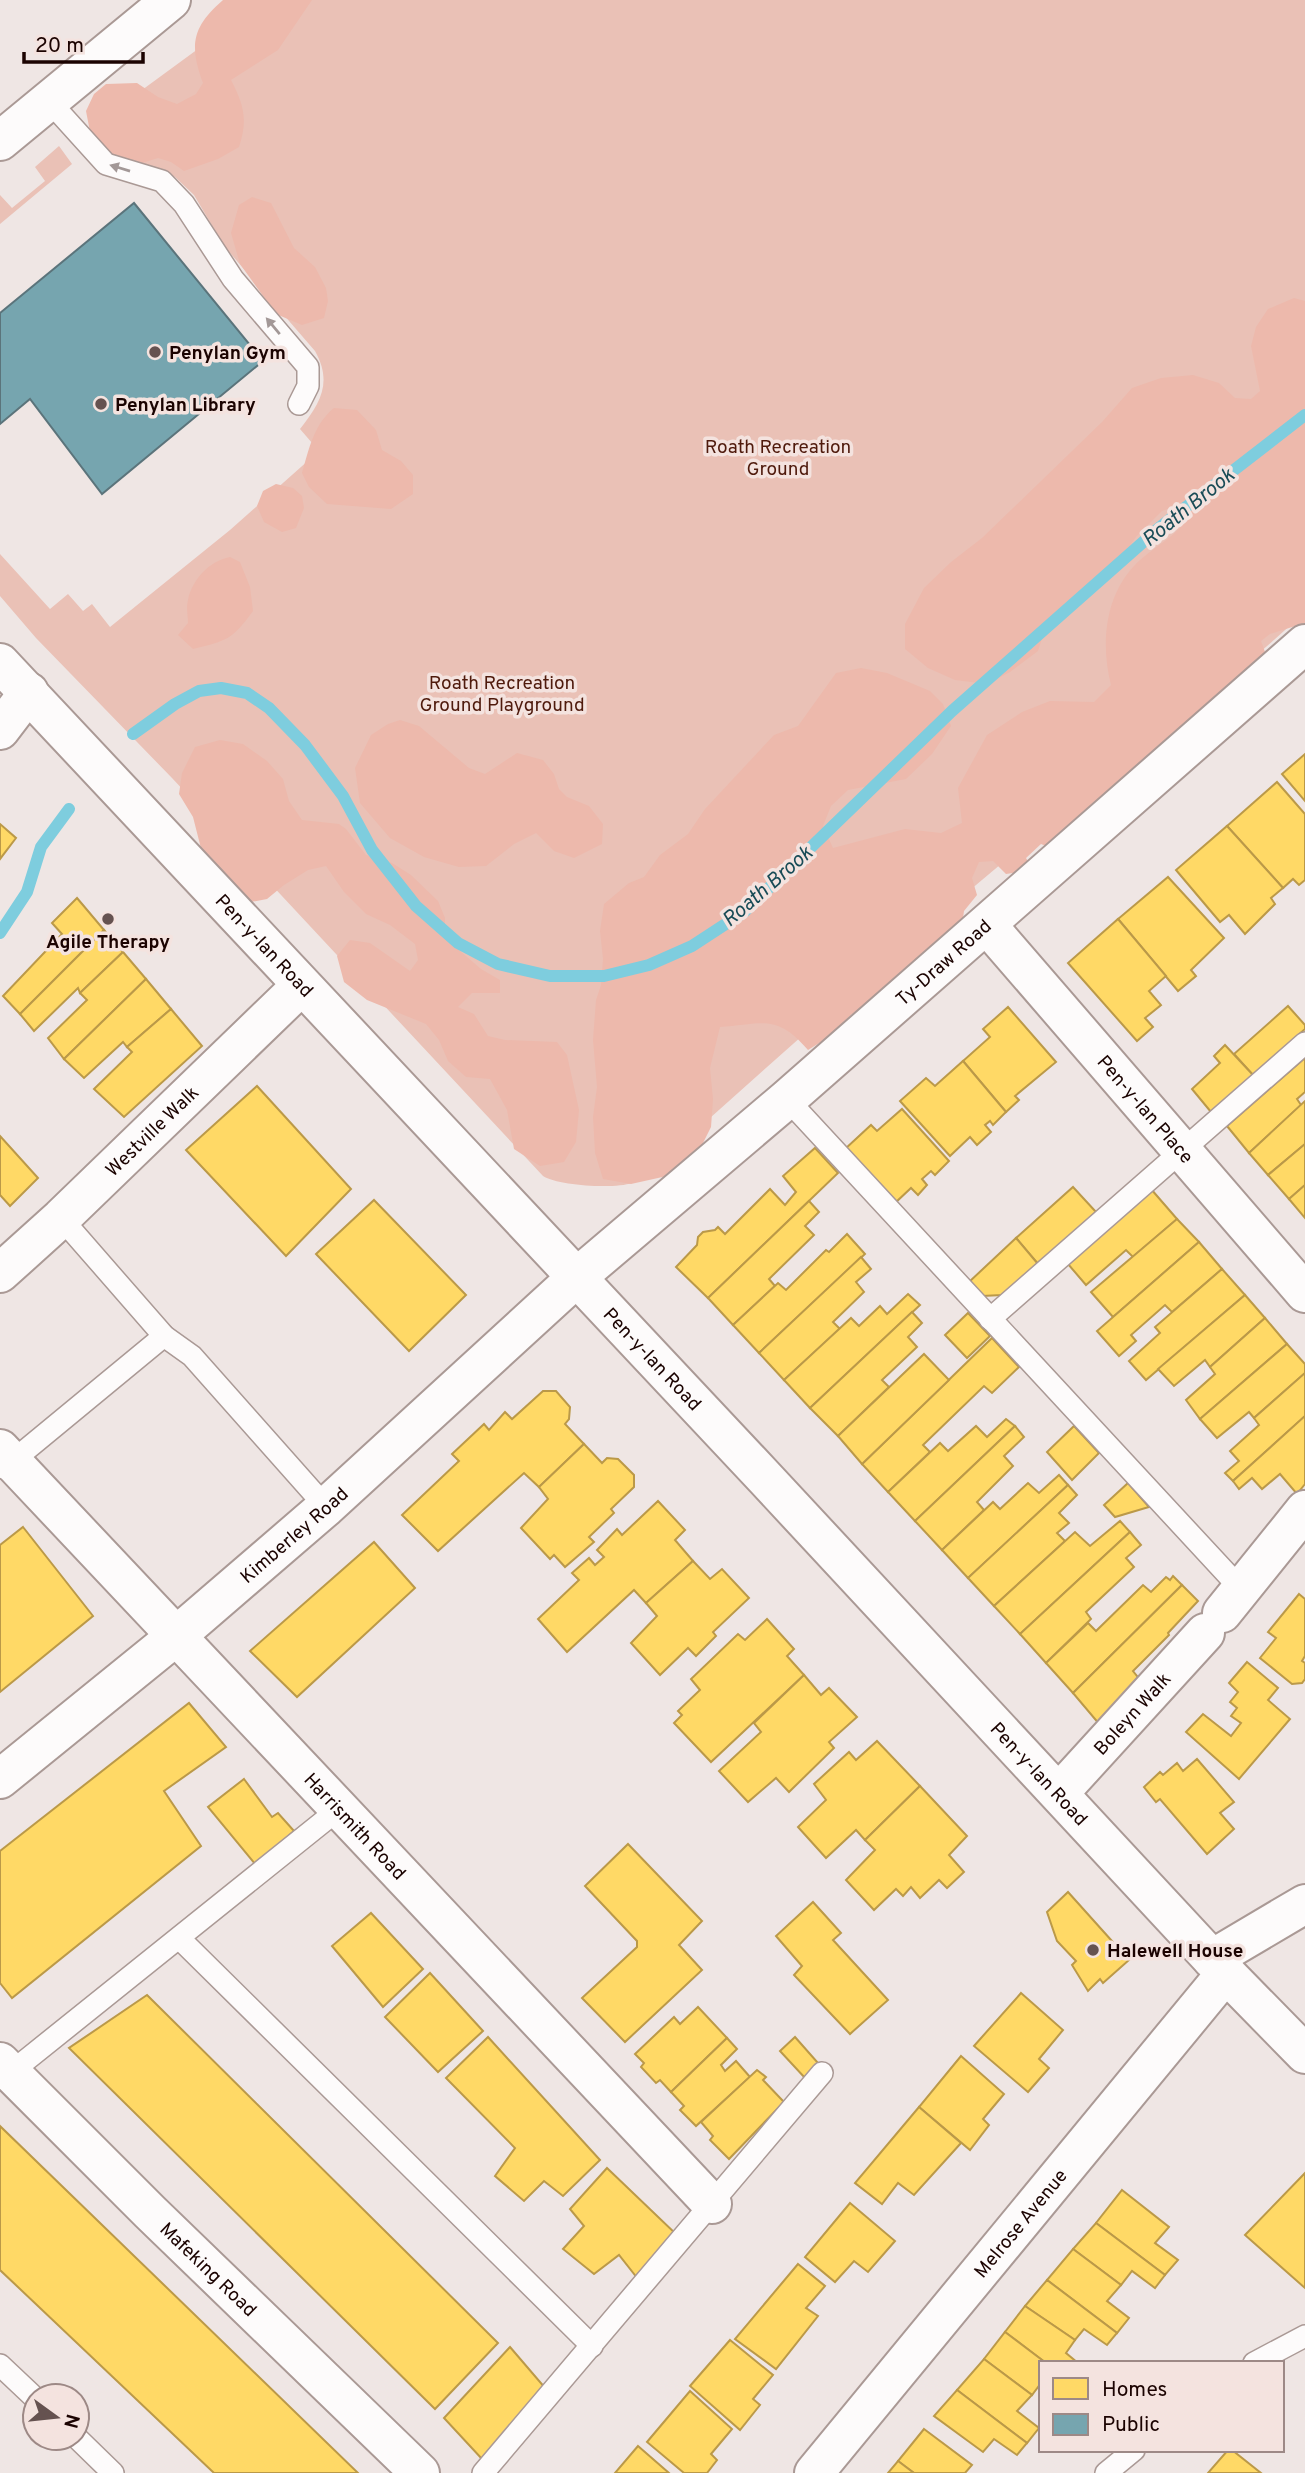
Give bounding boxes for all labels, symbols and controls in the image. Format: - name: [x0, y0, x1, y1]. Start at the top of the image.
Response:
- scale bar: [24, 21, 144, 65]
- text: 20 m: [35, 33, 84, 60]
- one-way arrow: [109, 163, 130, 173]
- one-way arrow: [266, 318, 281, 335]
- place label: Penylan Gym: [169, 342, 286, 366]
- marker: Penylan Gym: [147, 344, 163, 360]
- place label: Penylan Library: [115, 394, 256, 418]
- marker: Penylan Library: [93, 396, 109, 412]
- park label: Roath Recreation Ground: [705, 436, 851, 482]
- water label: Roath Brook: [1137, 462, 1241, 554]
- park label: Roath Recreation Ground Playground: [419, 672, 585, 718]
- water label: Roath Brook: [717, 840, 819, 934]
- street label: Pen-y-lan Road: [209, 890, 318, 1003]
- marker: Agile Therapy: [100, 911, 116, 927]
- street label: Ty-Draw Road: [891, 915, 997, 1012]
- place label: Agile Therapy: [46, 931, 170, 955]
- street label: Pen-y-lan Place: [1091, 1051, 1198, 1169]
- street label: Westville Walk: [101, 1081, 205, 1183]
- street label: Pen-y-lan Road: [597, 1303, 706, 1417]
- street label: Kimberley Road: [236, 1483, 354, 1590]
- street label: Boleyn Walk: [1089, 1668, 1177, 1761]
- street label: Pen-y-lan Road: [984, 1718, 1092, 1832]
- street label: Harrismith Road: [298, 1769, 410, 1886]
- place label: Halewell House: [1107, 1940, 1243, 1964]
- marker: Halewell House: [1085, 1942, 1101, 1958]
- street label: Melrose Avenue: [970, 2165, 1073, 2284]
- street label: Mafeking Road: [154, 2218, 261, 2323]
- legend: [1039, 2361, 1284, 2452]
- text: Homes: [1102, 2377, 1167, 2404]
- north arrow: [21, 2382, 91, 2452]
- text: N: [57, 2411, 84, 2431]
- text: Public: [1102, 2412, 1160, 2439]

